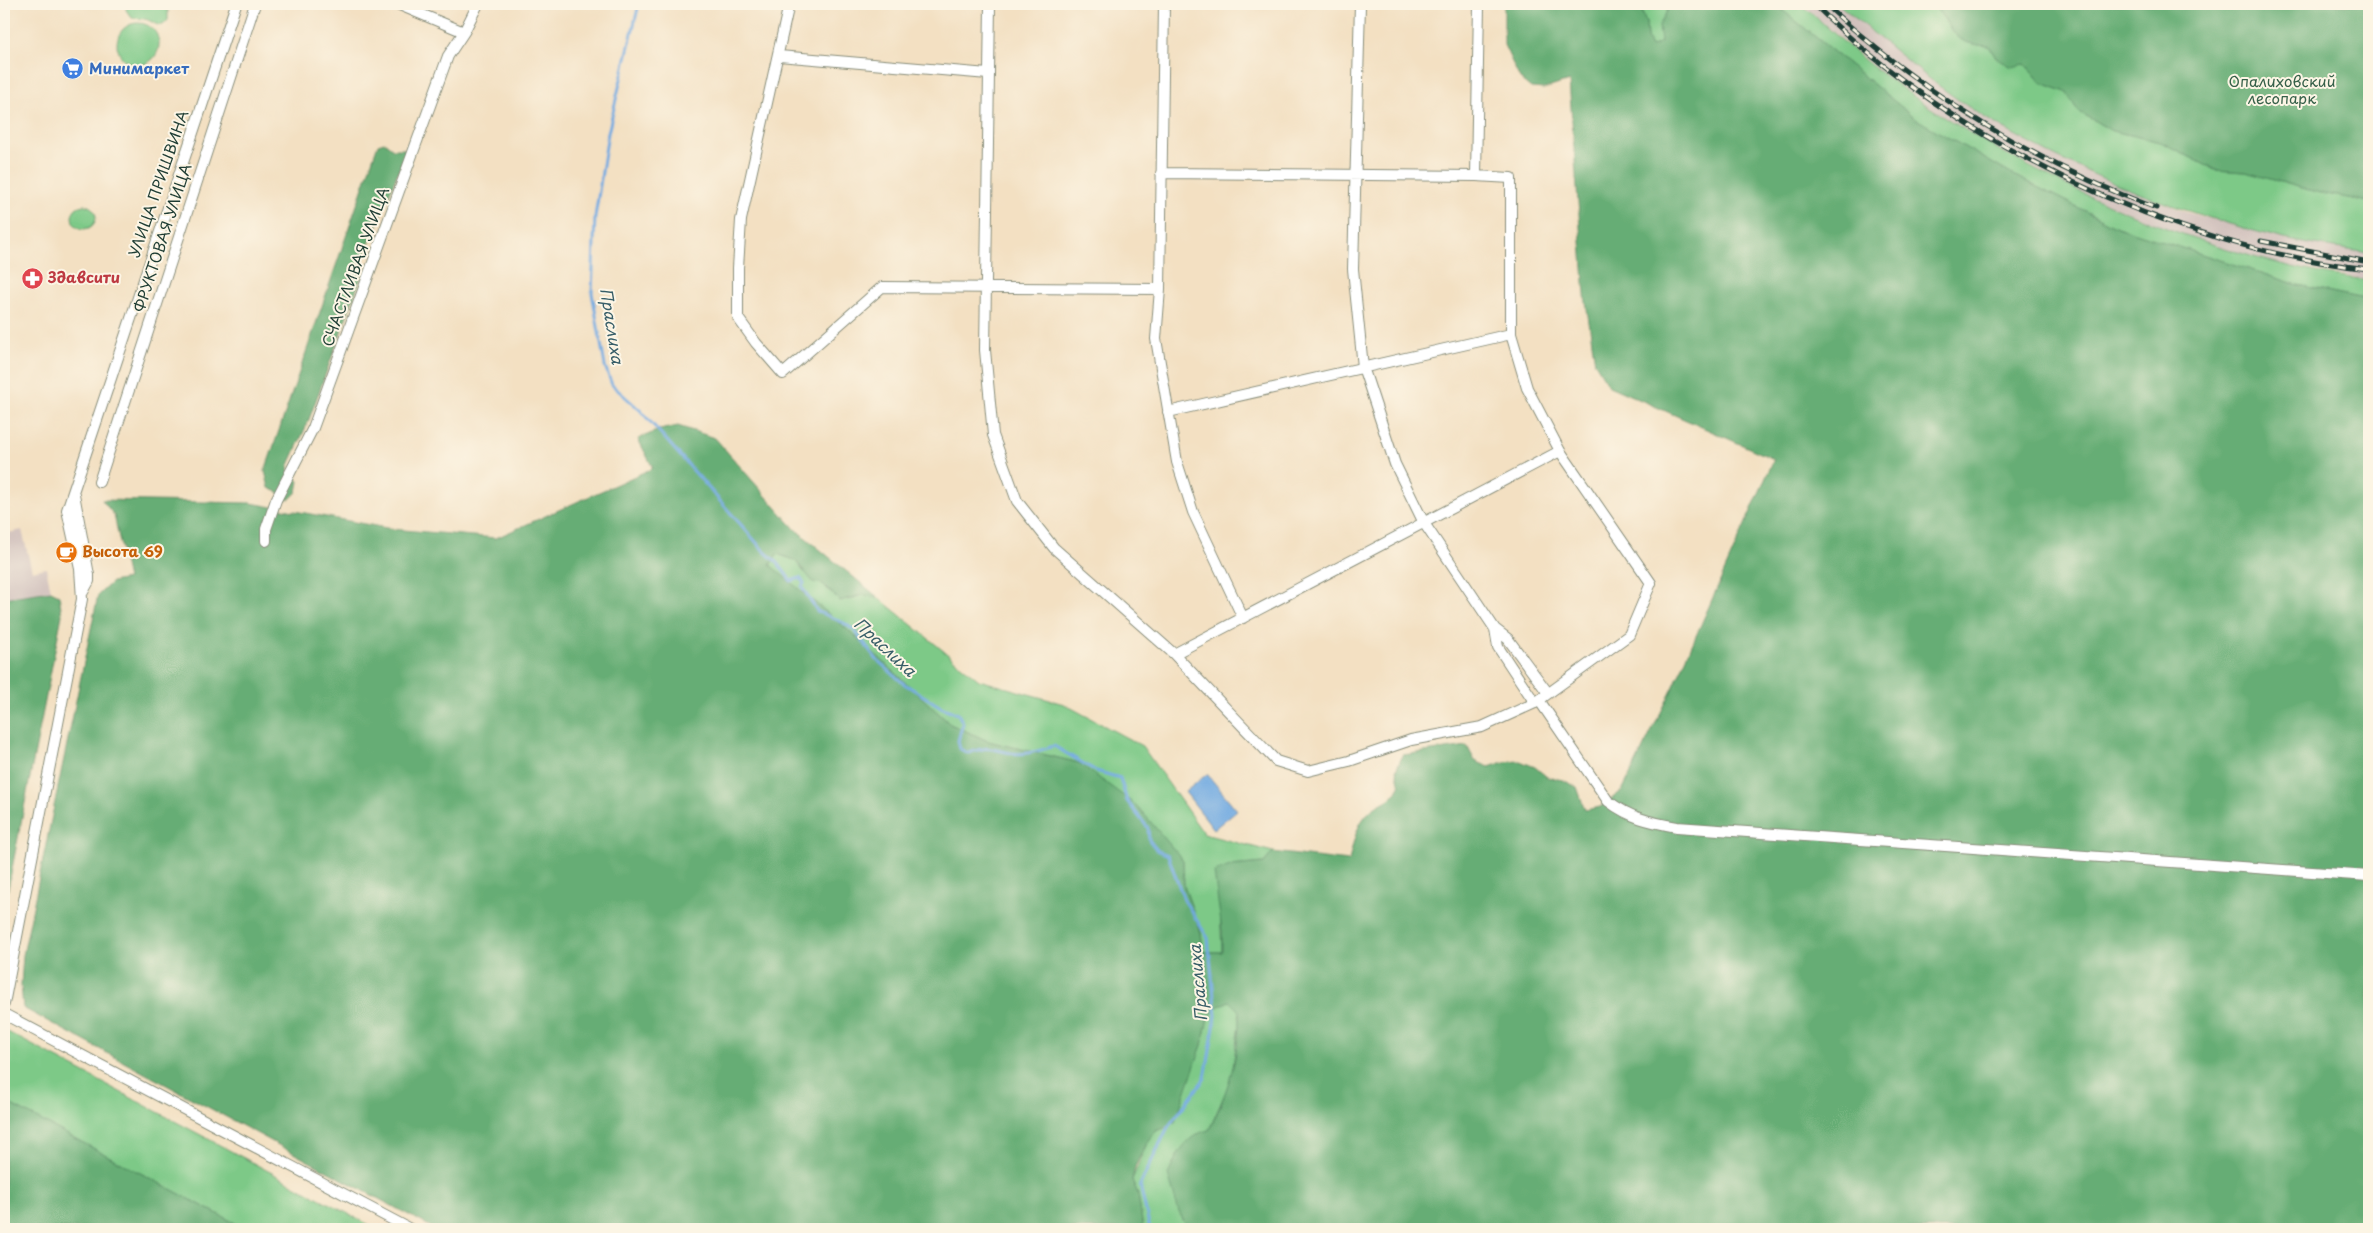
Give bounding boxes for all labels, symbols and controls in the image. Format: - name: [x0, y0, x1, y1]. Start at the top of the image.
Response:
- place label: Минимаркет: [89, 56, 190, 79]
- supermarket icon: Минимаркет: [61, 57, 85, 81]
- park label: Опалиховский лесопарк: [2229, 69, 2336, 109]
- street label: УЛИЦА ПРИШВИНА: [122, 107, 194, 260]
- street label: ФРУКТОВАЯ УЛИЦА: [127, 160, 196, 315]
- street label: СЧАСТЛИВАЯ УЛИЦА: [315, 183, 394, 349]
- place label: Здавсити: [47, 265, 120, 288]
- pharmacy icon: Здавсити: [20, 266, 44, 290]
- water label: Праслиха: [595, 286, 631, 367]
- place label: Высота 69: [82, 539, 163, 562]
- cafe icon: Высота 69: [54, 540, 78, 564]
- water label: Праслиха: [849, 611, 923, 682]
- water label: Праслиха: [1182, 943, 1212, 1022]

